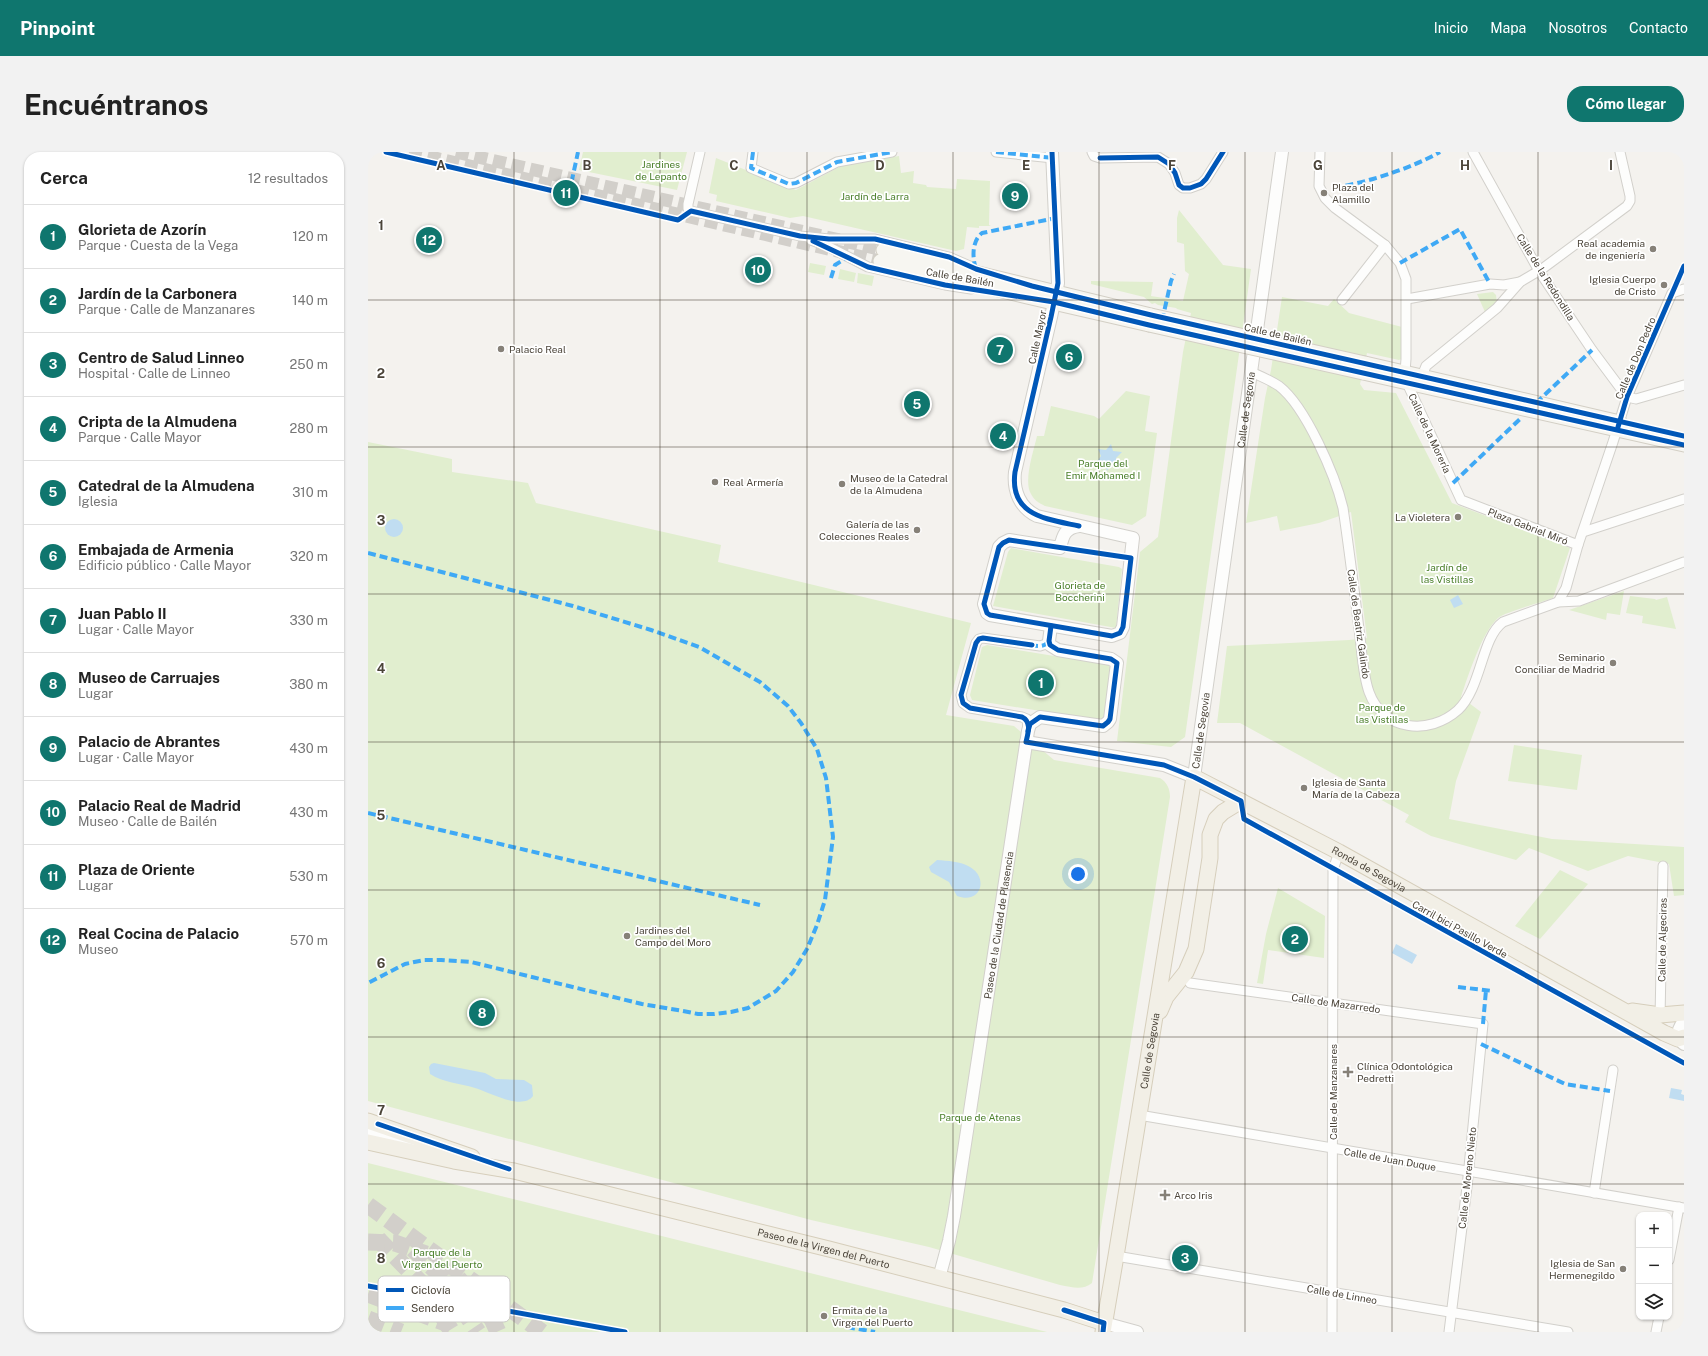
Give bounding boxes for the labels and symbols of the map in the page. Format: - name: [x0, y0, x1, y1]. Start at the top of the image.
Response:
- text: A: [436, 158, 446, 173]
- text: B: [583, 158, 592, 173]
- park label: Jardines de Lepanto: [635, 158, 687, 182]
- text: C: [729, 158, 739, 173]
- text: D: [875, 158, 885, 173]
- text: E: [1022, 158, 1030, 173]
- text: F: [1168, 158, 1176, 173]
- text: G: [1313, 158, 1323, 173]
- text: H: [1460, 158, 1470, 173]
- text: I: [1609, 158, 1613, 173]
- pin: 11: [553, 178, 579, 208]
- pin: 9: [1002, 181, 1028, 211]
- place label: Plaza del Alamillo: [1332, 181, 1374, 205]
- marker: Plaza del Alamillo: [1319, 188, 1329, 198]
- park label: Jardín de Larra: [841, 190, 909, 202]
- text: 1: [378, 218, 384, 233]
- pin: 12: [416, 225, 442, 255]
- street label: Calle de la Redondilla: [1514, 231, 1578, 323]
- place label: Real academia de ingeniería: [1577, 237, 1645, 261]
- marker: Real academia de ingeniería: [1648, 244, 1658, 254]
- pin: 10: [745, 255, 771, 285]
- street label: Calle de Bailén: [925, 265, 995, 289]
- place label: Iglesia Cuerpo de Cristo: [1589, 273, 1656, 297]
- marker: Iglesia Cuerpo de Cristo: [1659, 280, 1669, 290]
- street label: Calle Mayor: [1025, 309, 1049, 365]
- street label: Calle de Don Pedro: [1612, 315, 1658, 401]
- street label: Calle de Bailén: [1243, 320, 1313, 348]
- pin: 7: [987, 335, 1013, 365]
- pin: 6: [1056, 342, 1082, 372]
- place label: Palacio Real: [509, 343, 566, 355]
- marker: Palacio Real: [496, 344, 506, 354]
- text: 2: [377, 366, 385, 381]
- street label: Calle de Segovia: [1234, 371, 1257, 449]
- pin: 5: [904, 389, 930, 419]
- street label: Calle de la Morería: [1406, 391, 1454, 475]
- pin: 4: [990, 421, 1016, 451]
- park label: Parque del Emir Mohamed I: [1066, 457, 1140, 481]
- place label: Museo de la Catedral de la Almudena: [850, 472, 948, 496]
- place label: Real Armería: [723, 476, 783, 488]
- marker: Real Armería: [710, 477, 720, 487]
- marker: Museo de la Catedral de la Almudena: [837, 479, 847, 489]
- street label: Plaza Gabriel Miró: [1486, 505, 1570, 547]
- place label: La Violetera: [1395, 511, 1450, 523]
- marker: La Violetera: [1453, 512, 1463, 522]
- text: 3: [377, 513, 386, 528]
- place label: Galería de las Colecciones Reales: [819, 518, 909, 542]
- marker: Galería de las Colecciones Reales: [912, 525, 922, 535]
- park label: Jardín de las Vistillas: [1421, 561, 1473, 585]
- street label: Calle de Beatriz Galindo: [1345, 568, 1373, 680]
- park label: Glorieta de Boccherini: [1055, 579, 1106, 603]
- place label: Seminario Conciliar de Madrid: [1515, 651, 1605, 675]
- marker: Seminario Conciliar de Madrid: [1608, 658, 1618, 668]
- text: 4: [377, 661, 386, 676]
- pin: 1: [1028, 668, 1054, 698]
- street label: Calle de Segovia: [1189, 692, 1212, 770]
- park label: Parque de las Vistillas: [1356, 701, 1408, 725]
- place label: Iglesia de Santa María de la Cabeza: [1312, 776, 1400, 800]
- marker: Iglesia de Santa María de la Cabeza: [1299, 783, 1309, 793]
- text: 5: [377, 808, 386, 823]
- street label: Ronda de Segovia: [1330, 843, 1408, 894]
- street label: Paseo de la Ciudad de Plasencia: [981, 851, 1016, 1000]
- your location: [1068, 864, 1088, 884]
- street label: Carril bici Pasillo Verde: [1410, 898, 1510, 960]
- street label: Calle de Algeciras: [1655, 898, 1669, 982]
- place label: Jardines del Campo del Moro: [635, 924, 711, 948]
- pin: 2: [1282, 924, 1308, 954]
- marker: Jardines del Campo del Moro: [622, 931, 632, 941]
- text: 6: [377, 956, 386, 971]
- street label: Calle de Mazarredo: [1291, 991, 1382, 1015]
- pin: 8: [469, 998, 495, 1028]
- street label: Calle de Segovia: [1137, 1012, 1162, 1090]
- street label: Calle de Manzanares: [1327, 1044, 1339, 1140]
- place label: Clínica Odontológica Pedretti: [1357, 1060, 1453, 1084]
- marker: Clínica Odontológica Pedretti: [1342, 1066, 1354, 1078]
- text: 7: [377, 1103, 385, 1118]
- park label: Parque de Atenas: [939, 1111, 1021, 1123]
- street label: Calle de Moreno Nieto: [1456, 1126, 1478, 1230]
- street label: Calle de Juan Duque: [1343, 1145, 1437, 1173]
- marker: Arco Iris: [1159, 1189, 1171, 1201]
- place label: Arco Iris: [1174, 1189, 1213, 1201]
- street label: Paseo de la Virgen del Puerto: [756, 1226, 891, 1271]
- pin: 3: [1172, 1243, 1198, 1273]
- park label: Parque de la Virgen del Puerto: [402, 1246, 483, 1270]
- text: 8: [377, 1251, 386, 1266]
- place label: Iglesia de San Hermenegildo: [1549, 1257, 1615, 1281]
- marker: Iglesia de San Hermenegildo: [1618, 1264, 1628, 1274]
- legend: [378, 1276, 510, 1322]
- street label: Calle de Linneo: [1306, 1282, 1378, 1306]
- text: Ciclovía: [411, 1284, 451, 1296]
- text: Sendero: [411, 1302, 454, 1314]
- place label: Ermita de la Virgen del Puerto: [832, 1304, 913, 1328]
- marker: Ermita de la Virgen del Puerto: [819, 1311, 829, 1321]

